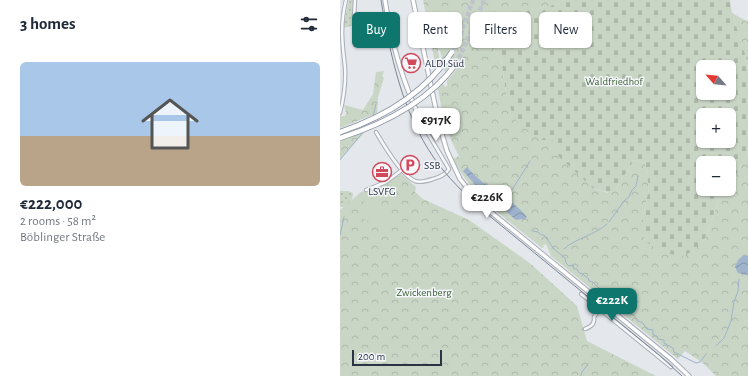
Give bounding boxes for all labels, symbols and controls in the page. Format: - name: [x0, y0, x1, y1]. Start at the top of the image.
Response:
- chip: Buy: [352, 12, 400, 48]
- chip: Rent: [408, 12, 462, 48]
- chip: Filters: [470, 12, 531, 48]
- chip: New: [539, 12, 592, 48]
- icon: filters: [298, 13, 320, 35]
- text: 3 homes: [20, 15, 76, 32]
- supermarket icon: ALDI Süd: [400, 52, 422, 74]
- place label: ALDI Süd: [425, 58, 465, 69]
- north arrow: [696, 60, 736, 100]
- map controls: [696, 60, 736, 196]
- park label: Waldfriedhof: [585, 76, 643, 87]
- icon: home: [134, 88, 206, 160]
- pin: €917K: [408, 108, 464, 142]
- button: +: [696, 108, 736, 148]
- text: €917K: [421, 114, 451, 127]
- parking icon: SSB: [399, 154, 421, 176]
- button: −: [696, 156, 736, 196]
- place label: SSB: [424, 160, 440, 171]
- office icon: LSVFG: [371, 161, 393, 183]
- pin: €226K: [459, 185, 515, 219]
- place label: LSVFG: [368, 186, 396, 197]
- text: €226K: [471, 191, 503, 204]
- text: €222,000: [20, 195, 82, 212]
- text: 2 rooms · 58 m²: [20, 215, 96, 228]
- text: Böblinger Straße: [20, 231, 105, 244]
- park label: Zwickenberg: [396, 287, 452, 298]
- pin: €222K: [584, 288, 640, 322]
- text: €222K: [596, 294, 628, 307]
- scale bar: [352, 348, 442, 367]
- text: 200 m: [358, 351, 385, 362]

